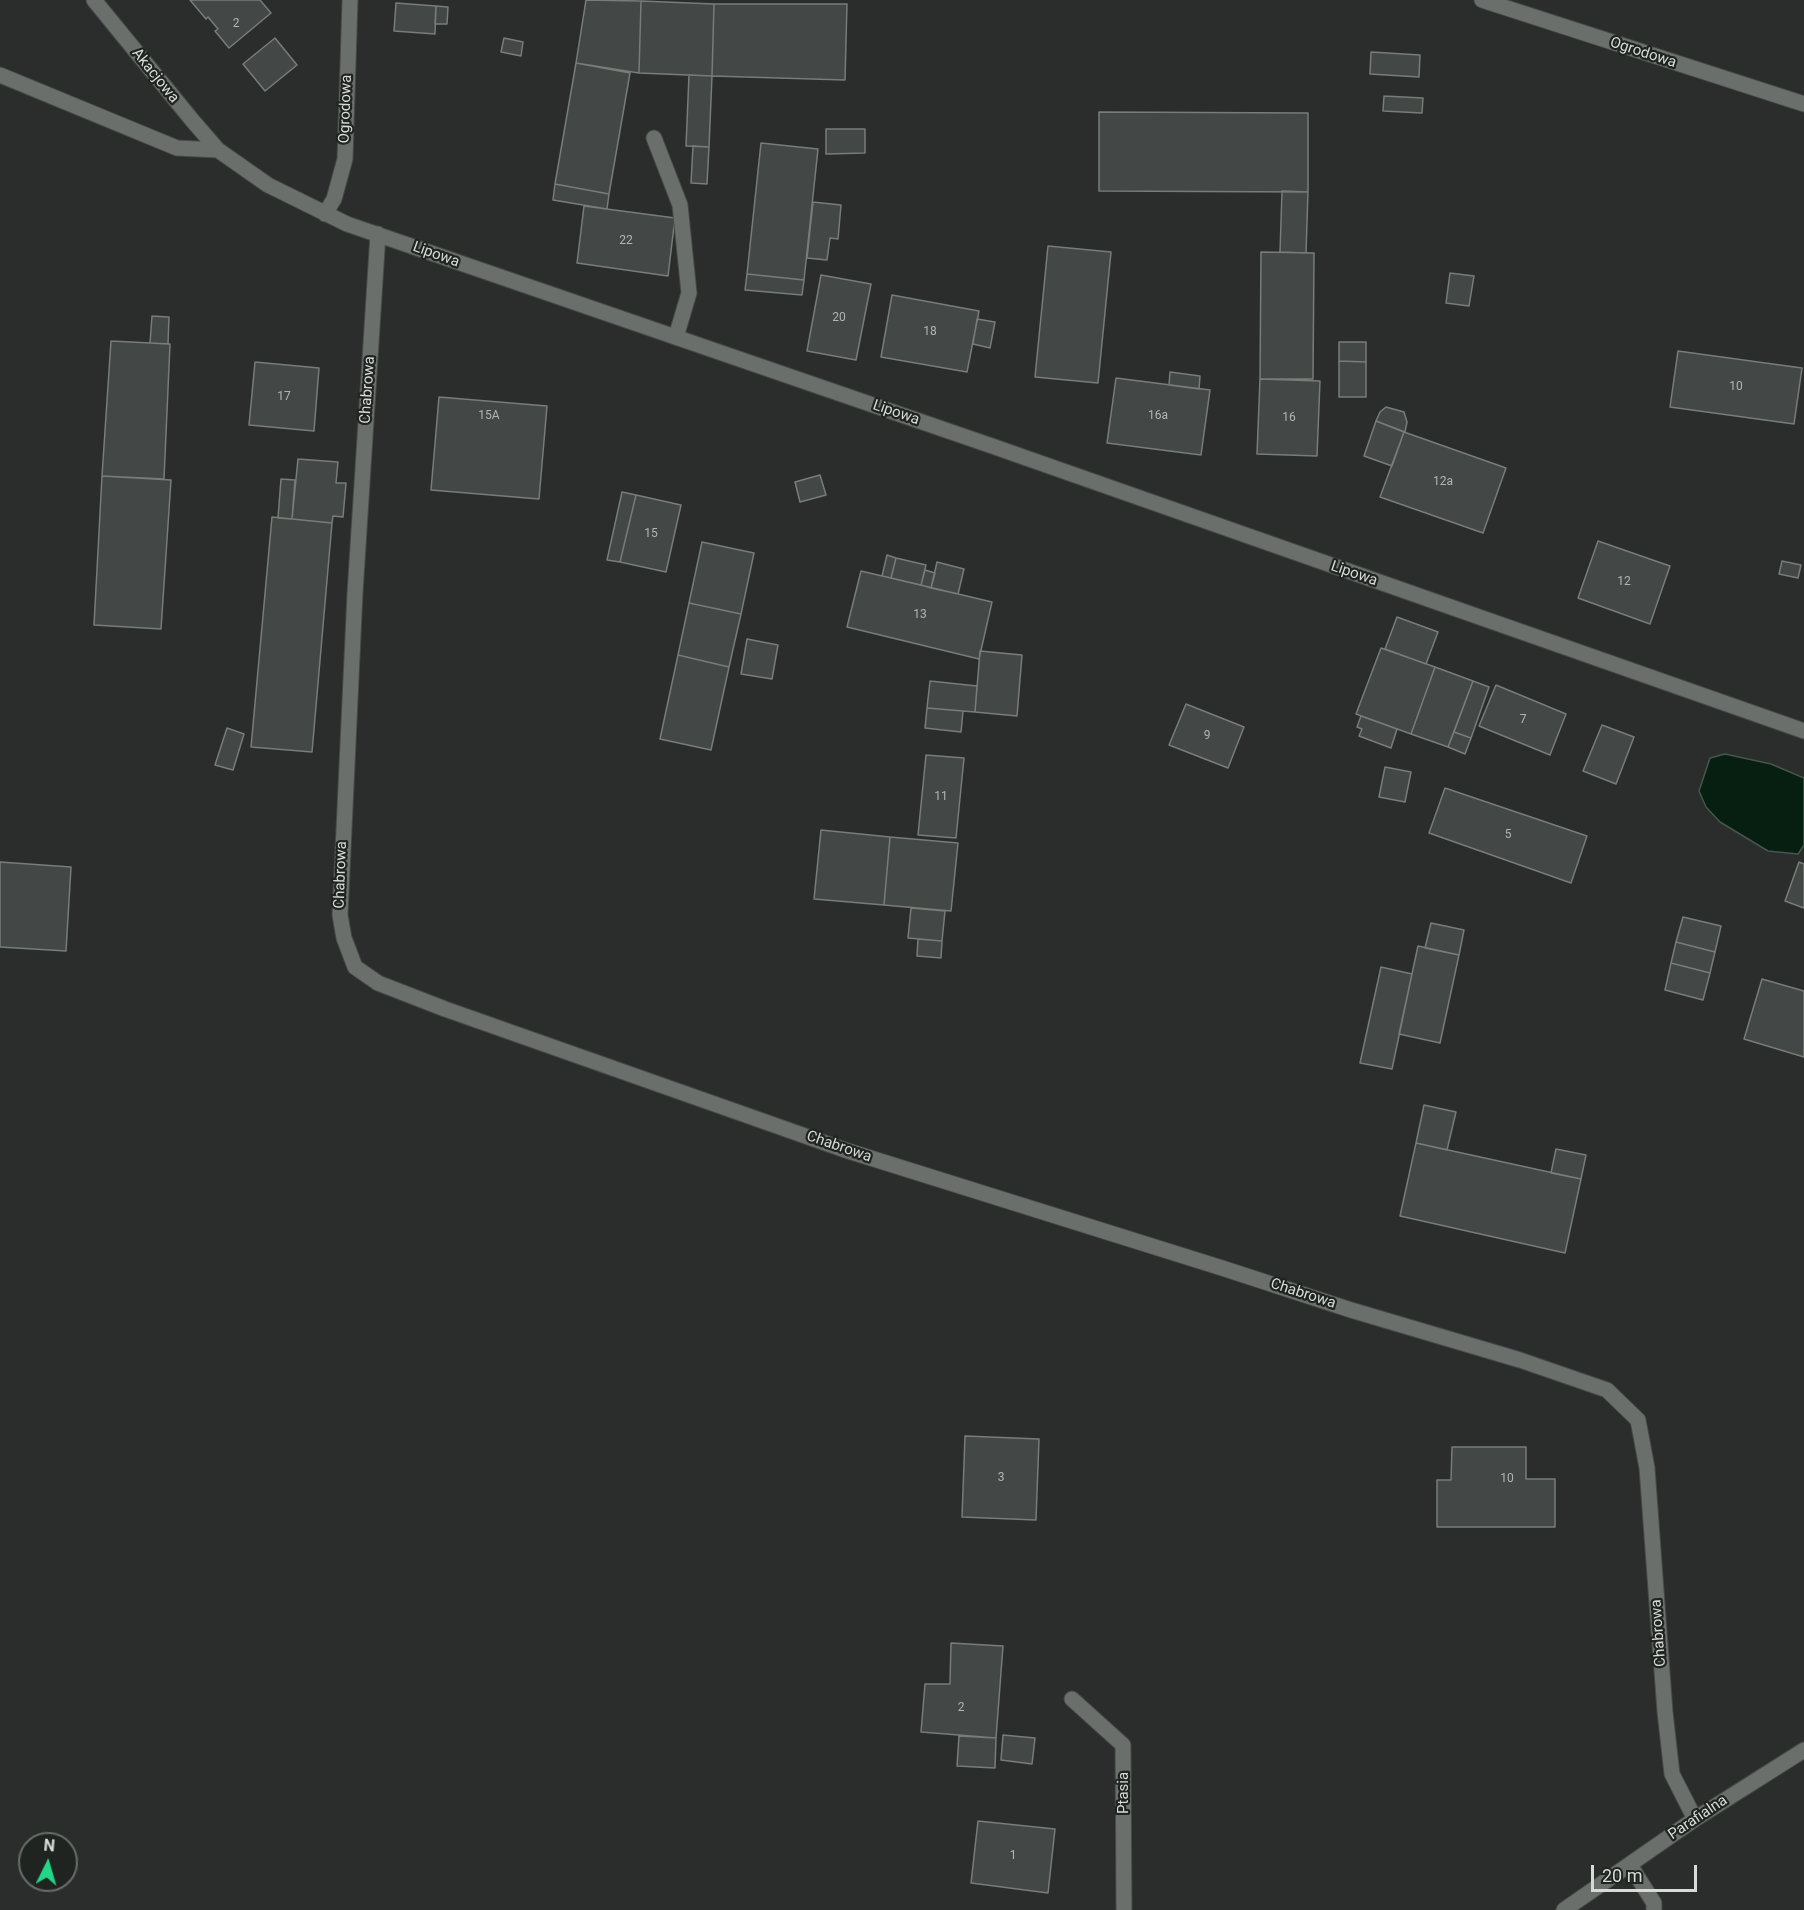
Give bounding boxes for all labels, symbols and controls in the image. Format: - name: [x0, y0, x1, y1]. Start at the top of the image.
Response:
- house number: 2: [233, 17, 239, 31]
- street label: Ogrodowa: [1608, 34, 1678, 72]
- street label: Akacjowa: [128, 45, 182, 107]
- street label: Ogrodowa: [336, 74, 356, 144]
- house number: 22: [619, 234, 633, 248]
- street label: Lipowa: [410, 238, 462, 272]
- house number: 20: [832, 311, 846, 325]
- house number: 18: [923, 325, 937, 339]
- street label: Chabrowa: [357, 356, 379, 424]
- house number: 10: [1729, 380, 1743, 394]
- house number: 17: [277, 390, 291, 404]
- street label: Lipowa: [870, 397, 922, 429]
- house number: 15A: [478, 409, 500, 423]
- house number: 16a: [1148, 409, 1168, 423]
- house number: 16: [1282, 411, 1296, 425]
- house number: 12a: [1433, 475, 1453, 489]
- house number: 15: [644, 527, 658, 541]
- street label: Lipowa: [1328, 558, 1380, 590]
- house number: 12: [1617, 575, 1631, 589]
- house number: 13: [913, 608, 927, 622]
- house number: 7: [1520, 713, 1526, 727]
- house number: 9: [1204, 729, 1210, 743]
- house number: 11: [934, 790, 948, 804]
- house number: 5: [1505, 828, 1511, 842]
- street label: Chabrowa: [331, 841, 351, 909]
- street label: Chabrowa: [804, 1127, 874, 1167]
- street label: Chabrowa: [1268, 1275, 1338, 1313]
- house number: 3: [998, 1471, 1004, 1485]
- house number: 10: [1500, 1472, 1514, 1486]
- street label: Chabrowa: [1648, 1599, 1670, 1667]
- house number: 2: [958, 1701, 964, 1715]
- street label: Ptasia: [1115, 1772, 1133, 1814]
- street label: Parafialna: [1665, 1792, 1731, 1844]
- north arrow: [18, 1832, 78, 1892]
- text: N: [43, 1836, 56, 1856]
- house number: 1: [1010, 1849, 1016, 1863]
- scale bar: [1594, 1853, 1700, 1891]
- text: 20 m: [1602, 1865, 1642, 1886]

